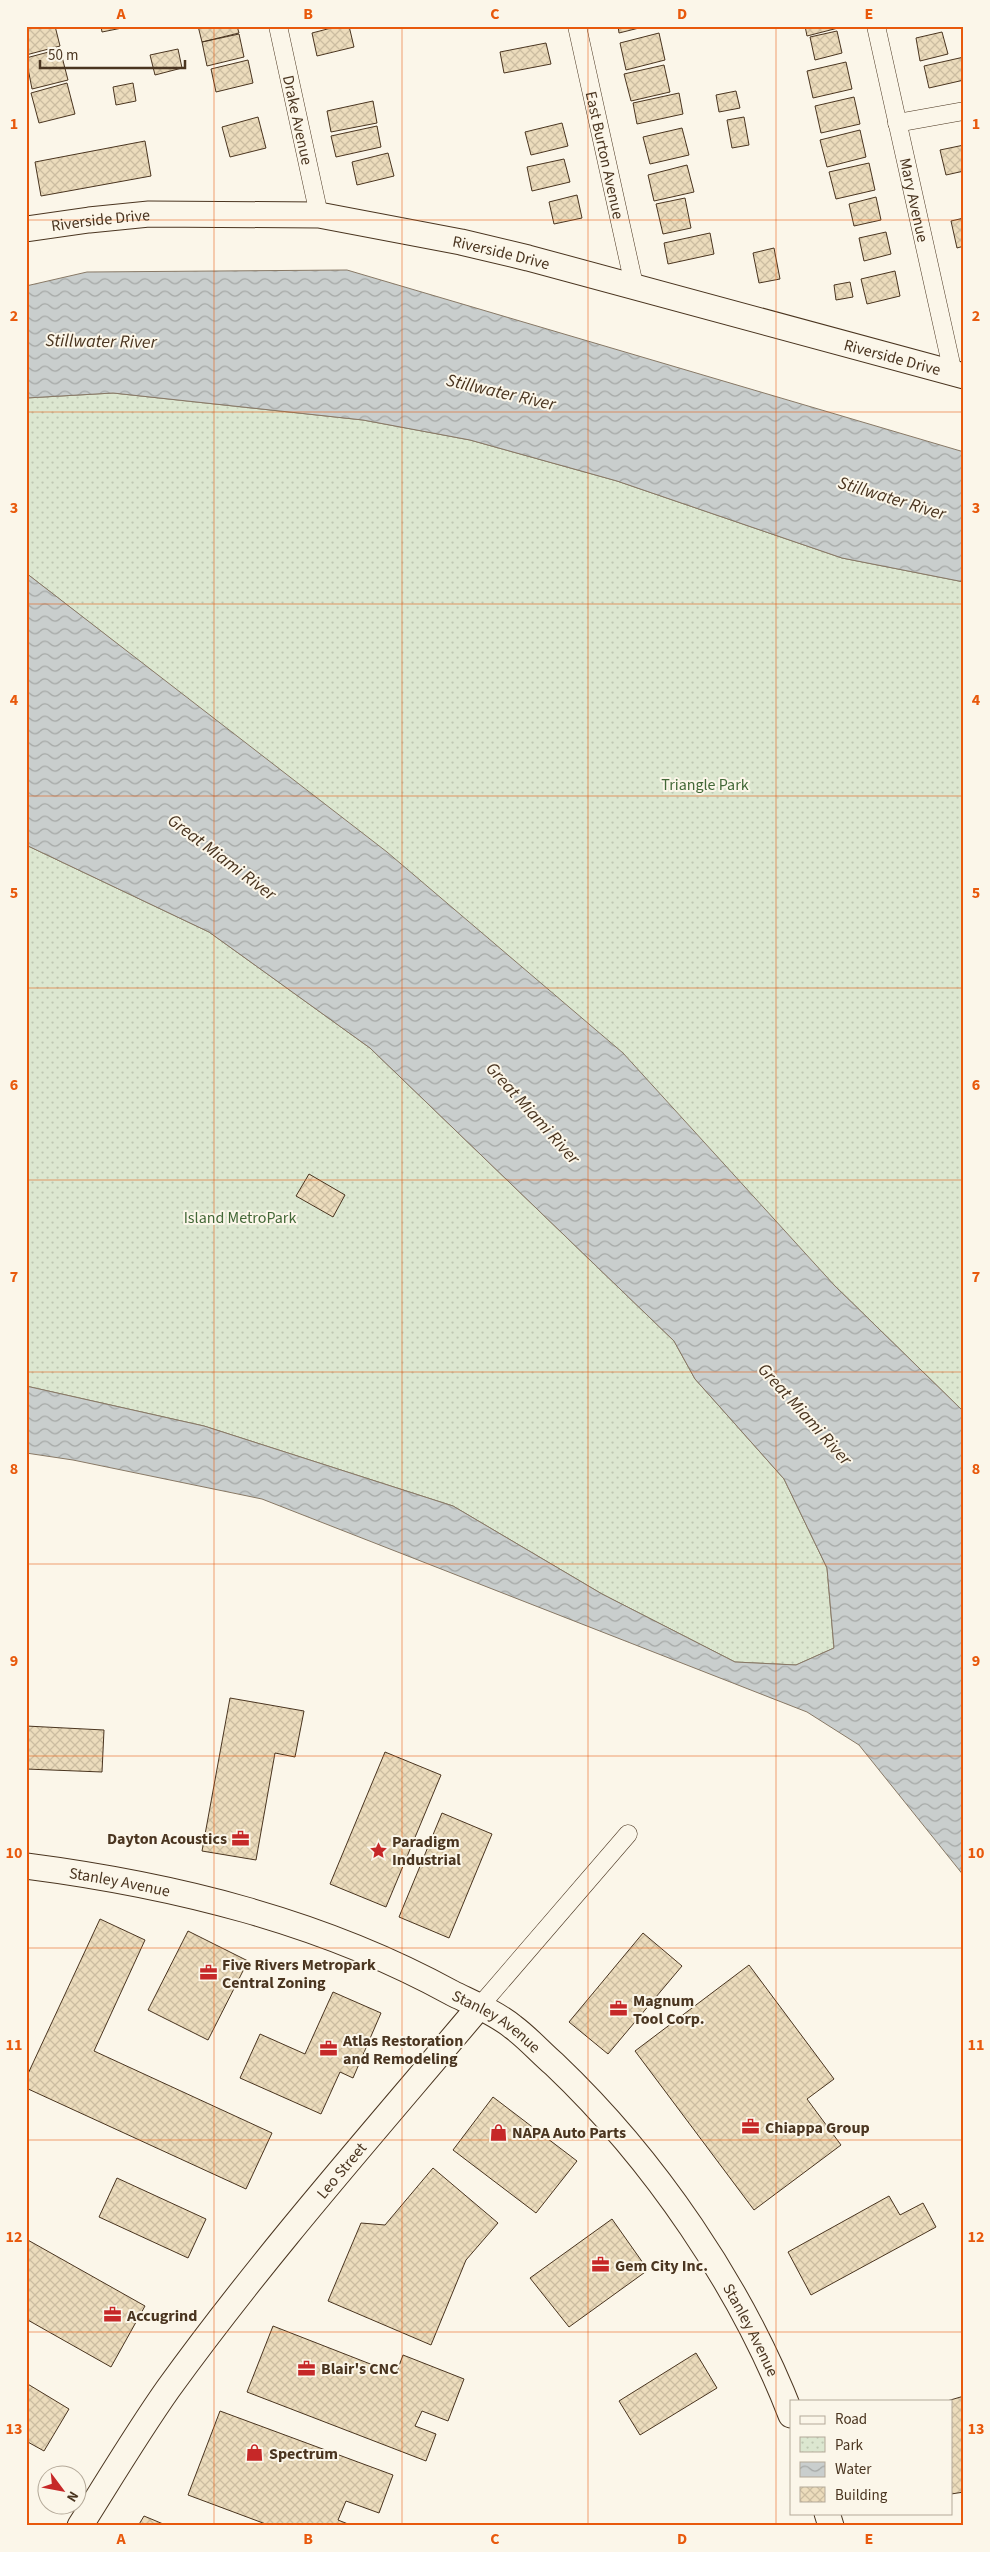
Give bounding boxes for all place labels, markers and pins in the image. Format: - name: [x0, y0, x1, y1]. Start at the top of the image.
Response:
- place label: Dayton Acoustics: [107, 1828, 227, 1850]
- office icon: Dayton Acoustics: [231, 1828, 251, 1848]
- place label: Paradigm Industrial: [392, 1831, 461, 1871]
- place icon: Paradigm Industrial: [368, 1840, 388, 1860]
- place label: Five Rivers Metropark Central Zoning: [222, 1954, 376, 1994]
- office icon: Five Rivers Metropark Central Zoning: [198, 1963, 218, 1983]
- place label: Magnum Tool Corp.: [633, 1990, 705, 2030]
- office icon: Magnum Tool Corp.: [609, 1999, 629, 2019]
- place label: Atlas Restoration and Remodeling: [342, 2030, 463, 2070]
- office icon: Atlas Restoration and Remodeling: [319, 2039, 339, 2059]
- office icon: Chiappa Group: [741, 2117, 761, 2137]
- place label: Chiappa Group: [765, 2117, 870, 2139]
- shop icon: NAPA Auto Parts: [488, 2122, 508, 2142]
- place label: NAPA Auto Parts: [512, 2122, 626, 2144]
- office icon: Gem City Inc.: [591, 2255, 611, 2275]
- place label: Gem City Inc.: [615, 2255, 708, 2277]
- office icon: Accugrind: [103, 2305, 123, 2325]
- place label: Accugrind: [126, 2305, 197, 2327]
- office icon: Blair's CNC: [297, 2358, 317, 2378]
- place label: Blair's CNC: [321, 2358, 399, 2380]
- shop icon: Spectrum: [245, 2443, 265, 2463]
- place label: Spectrum: [269, 2443, 338, 2465]

